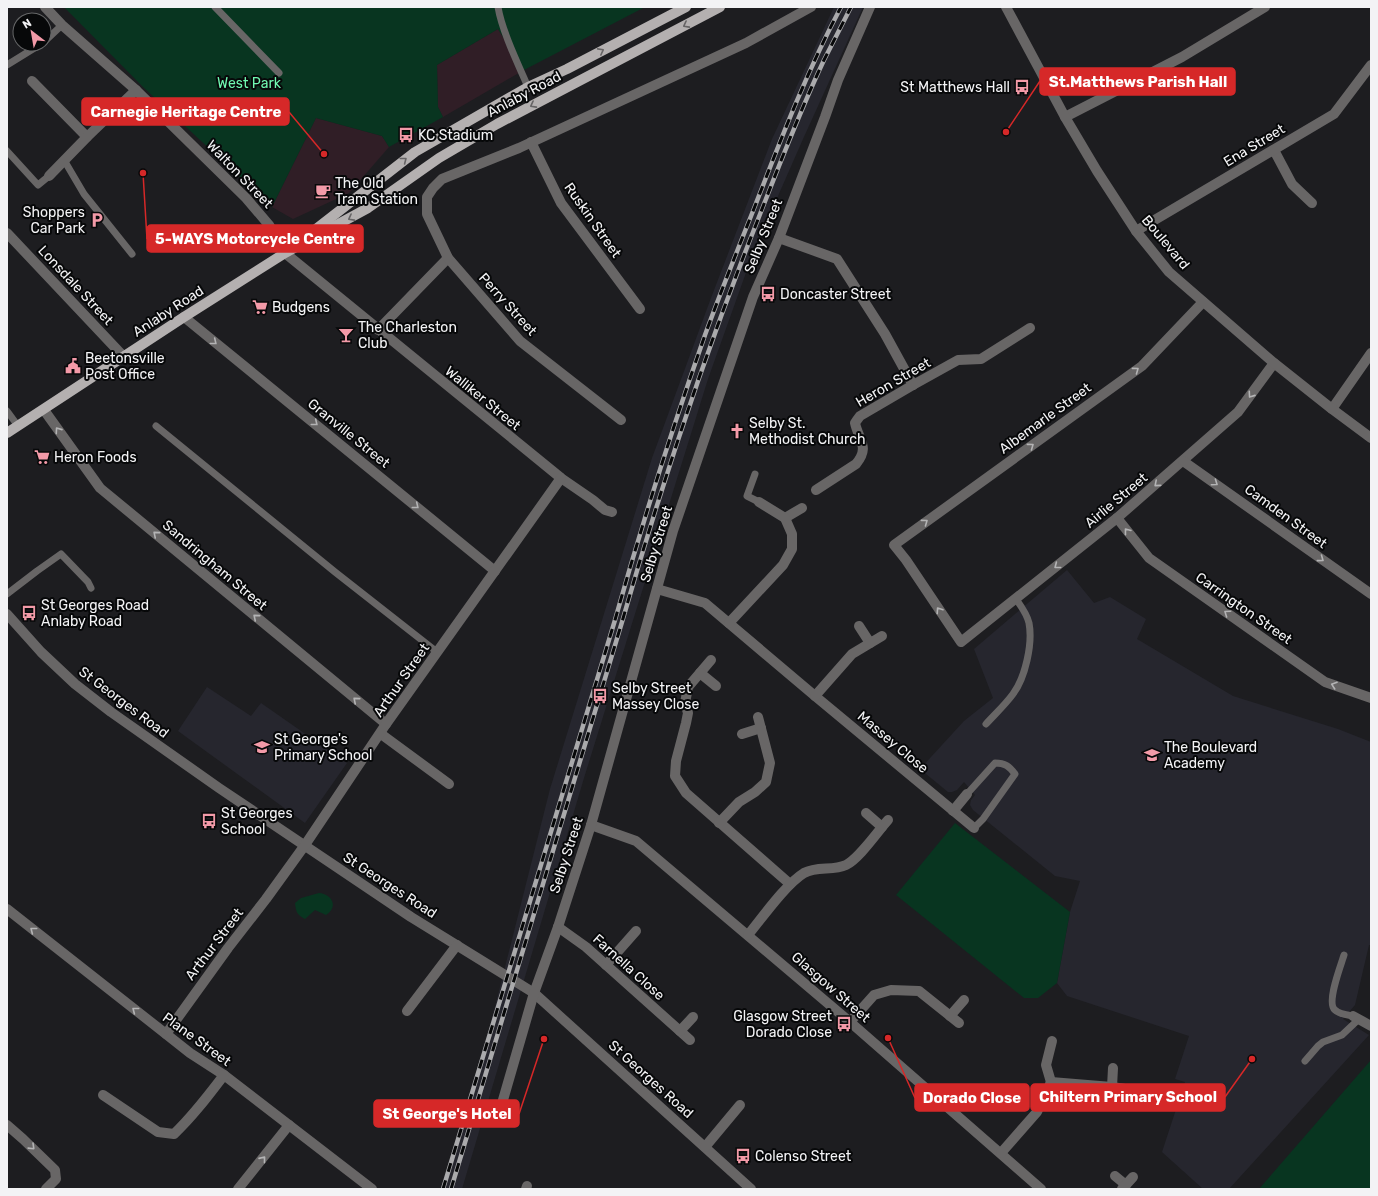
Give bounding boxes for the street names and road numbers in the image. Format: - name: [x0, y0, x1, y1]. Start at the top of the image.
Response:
- street label: Anlaby Road: [484, 68, 564, 121]
- street label: Ena Street: [1220, 120, 1288, 170]
- street label: Walton Street: [203, 137, 277, 212]
- street label: Ruskin Street: [560, 179, 625, 262]
- street label: Selby Street: [741, 196, 786, 276]
- street label: Boulevard: [1138, 212, 1193, 273]
- street label: Lonsdale Street: [34, 242, 117, 329]
- street label: Perry Street: [475, 269, 541, 340]
- street label: Anlaby Road: [130, 282, 207, 341]
- street label: Heron Street: [853, 354, 934, 411]
- street label: Walliker Street: [441, 363, 524, 434]
- street label: Albemarle Street: [996, 379, 1095, 457]
- street label: Granville Street: [304, 395, 393, 472]
- street label: Airlie Street: [1082, 469, 1152, 532]
- street label: Camden Street: [1241, 481, 1331, 552]
- street label: Selby Street: [637, 503, 676, 585]
- street label: Sandringham Street: [159, 517, 271, 614]
- street label: Carrington Street: [1192, 569, 1296, 648]
- street label: Arthur Street: [370, 640, 433, 720]
- street label: St Georges Road: [75, 663, 172, 742]
- street label: Massey Close: [854, 708, 932, 777]
- street label: Selby Street: [546, 814, 587, 895]
- street label: St Georges Road: [340, 849, 440, 922]
- street label: Arthur Street: [182, 904, 247, 984]
- street label: Farnella Close: [589, 931, 668, 1004]
- street label: Glasgow Street: [788, 949, 874, 1027]
- street label: Plane Street: [159, 1009, 235, 1070]
- street label: St Georges Road: [605, 1037, 697, 1122]

